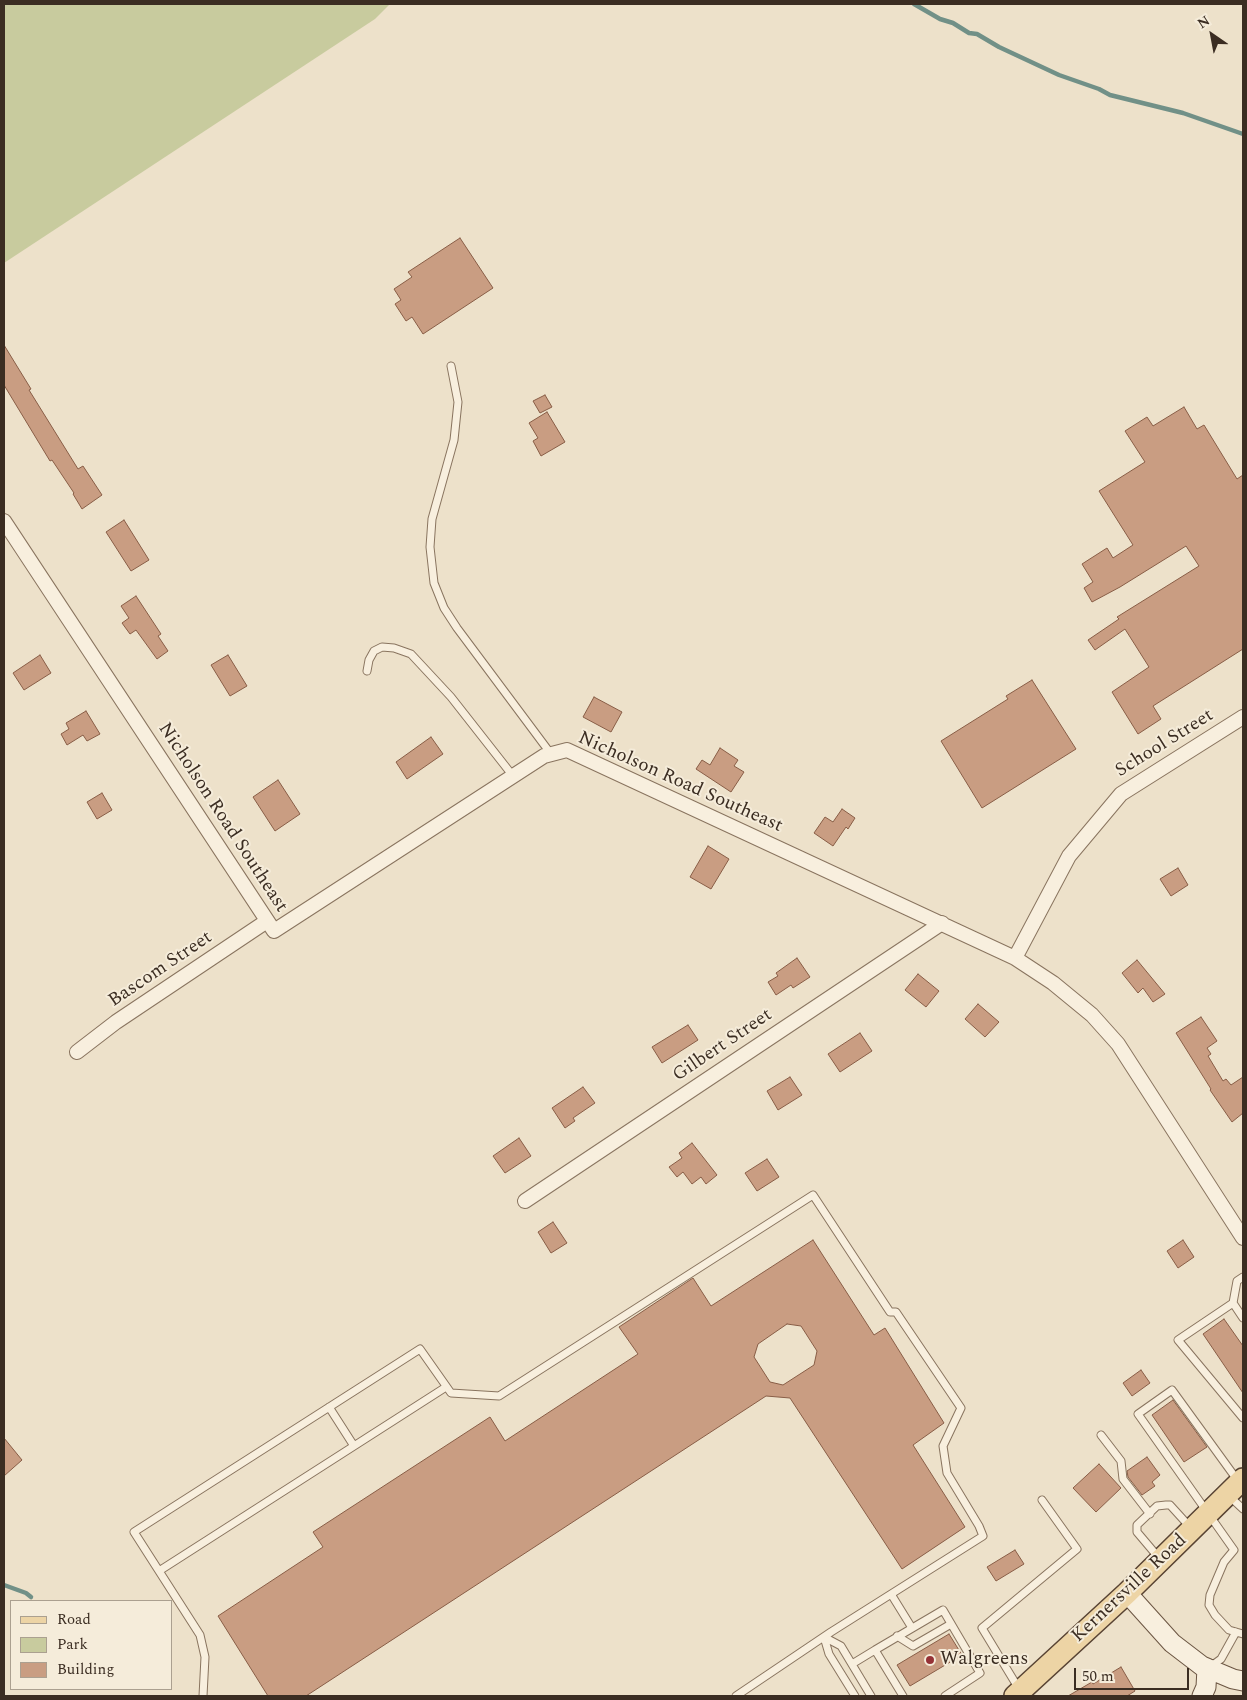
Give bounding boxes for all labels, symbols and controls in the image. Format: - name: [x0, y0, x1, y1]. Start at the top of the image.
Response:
- north arrow: [1187, 10, 1237, 60]
- text: N: [1193, 10, 1214, 34]
- street label: School Street: [1112, 705, 1218, 783]
- street label: Nicholson Road Southeast: [152, 719, 292, 917]
- street label: Nicholson Road Southeast: [574, 728, 786, 838]
- street label: Bascom Street: [105, 927, 217, 1013]
- street label: Gilbert Street: [669, 1004, 777, 1088]
- street label: Kernersville Road: [1068, 1530, 1192, 1648]
- legend: [10, 1600, 172, 1690]
- text: Road: [57, 1608, 91, 1631]
- text: Park: [57, 1633, 88, 1656]
- place label: Walgreens: [940, 1649, 1028, 1671]
- marker: Walgreens: [924, 1654, 936, 1666]
- text: Building: [57, 1658, 114, 1681]
- scale bar: [1077, 1658, 1192, 1690]
- text: 50 m: [1082, 1665, 1114, 1688]

